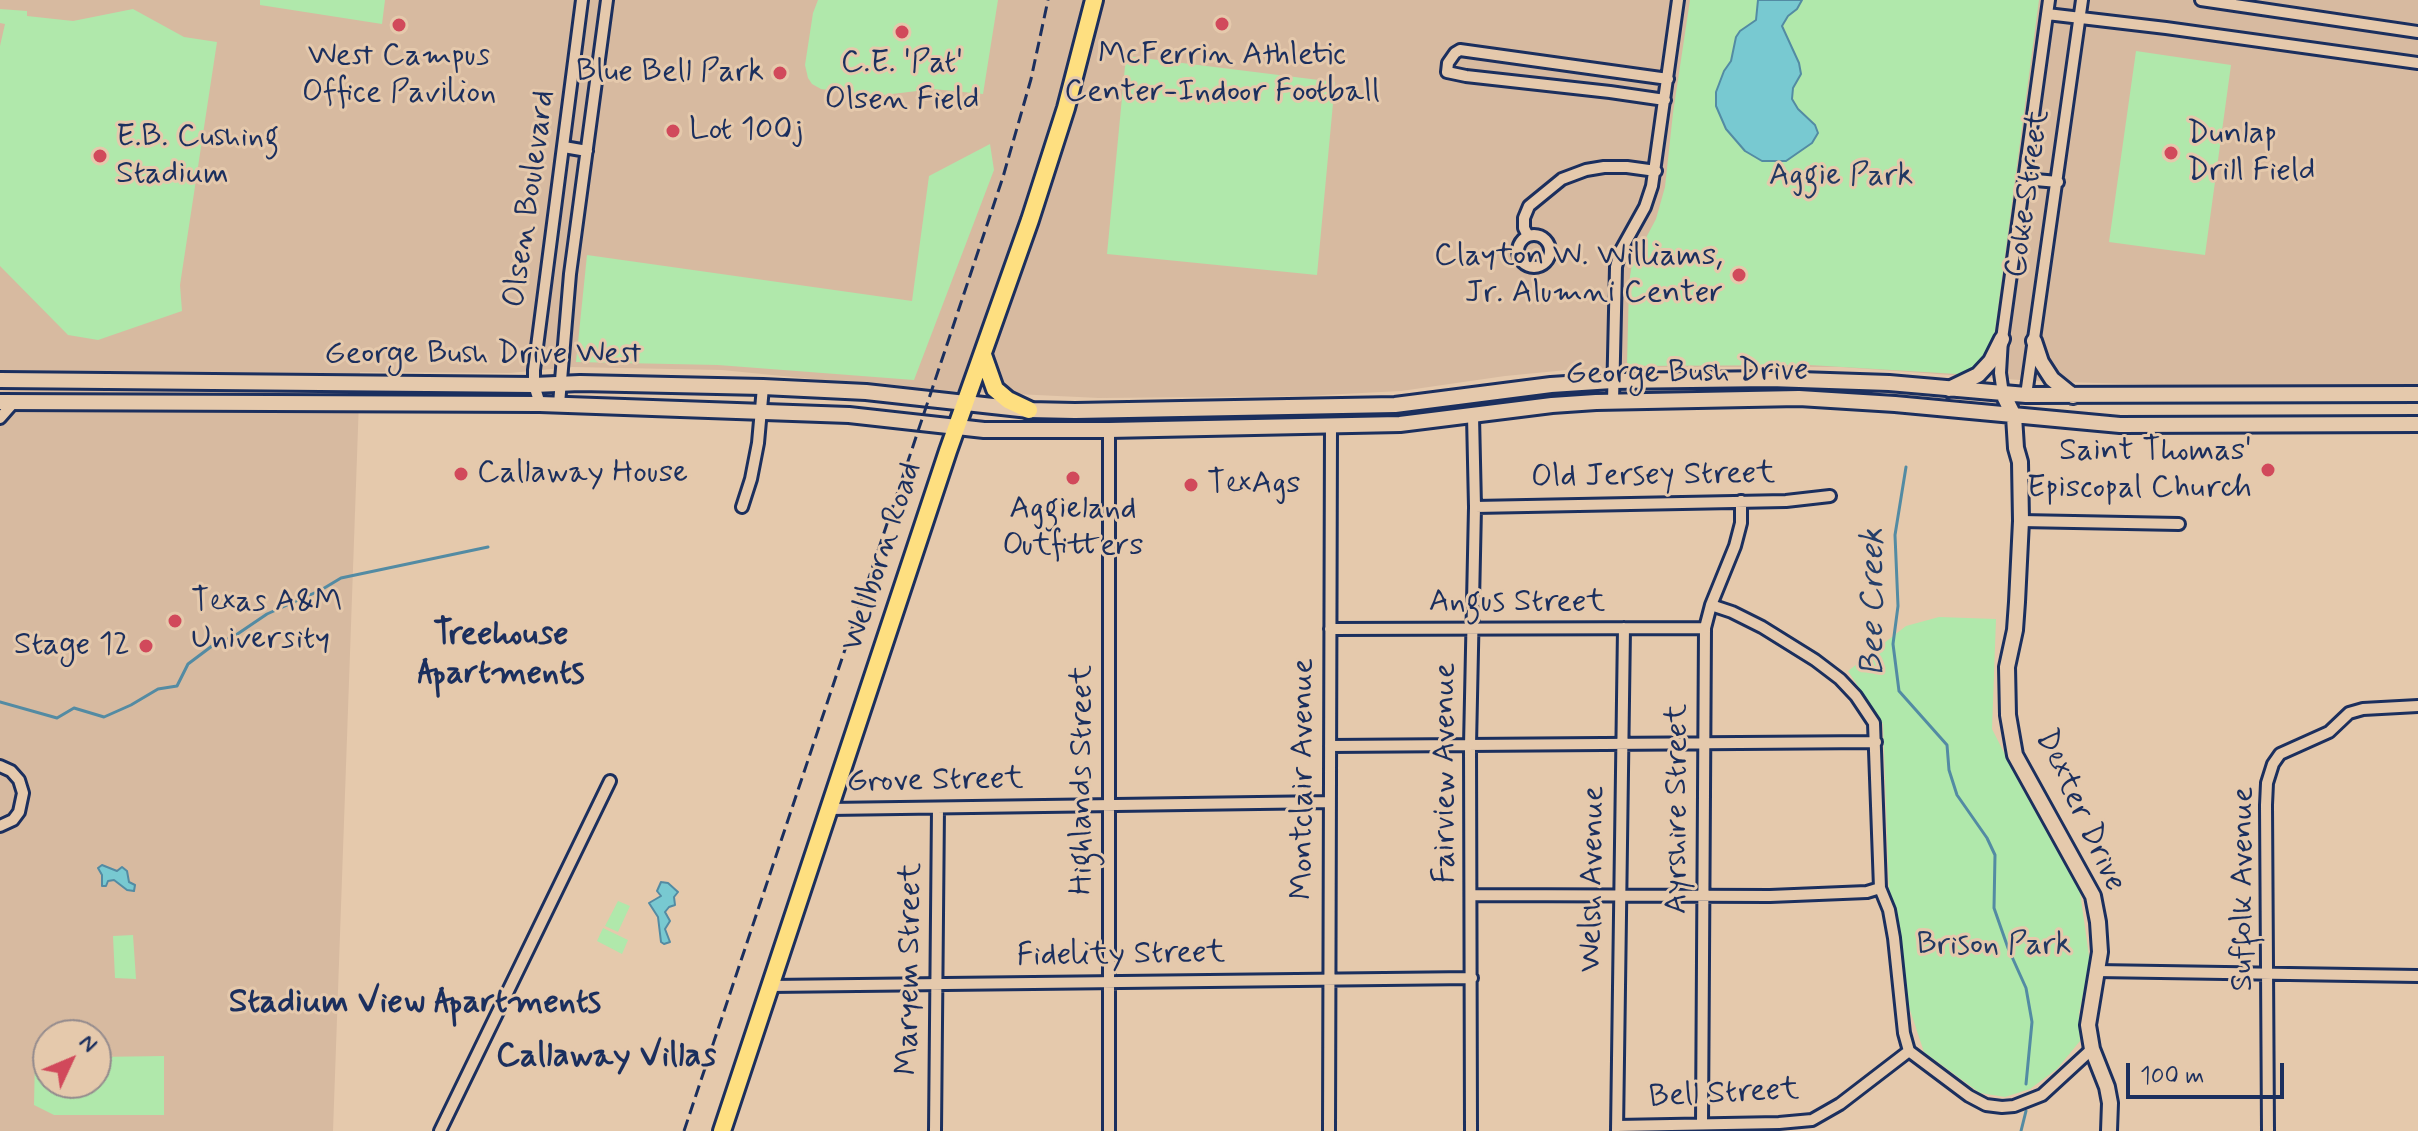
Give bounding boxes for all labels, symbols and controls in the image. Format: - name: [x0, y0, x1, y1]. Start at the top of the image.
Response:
- marker: McFerrin Athletic Center-Indoor Football: [1213, 15, 1231, 33]
- marker: West Campus Office Pavilion: [390, 16, 408, 34]
- marker: C.E. 'Pat' Olsen Field: [893, 23, 911, 41]
- place label: McFerrin Athletic Center-Indoor Football: [1064, 37, 1380, 112]
- place label: West Campus Office Pavilion: [302, 38, 496, 113]
- place label: C.E. 'Pat' Olsen Field: [825, 45, 979, 120]
- place label: Blue Bell Park: [576, 54, 764, 92]
- marker: Blue Bell Park: [771, 64, 789, 82]
- street label: Olsen Boulevard: [497, 88, 565, 310]
- street label: Coke Street: [1998, 108, 2060, 280]
- place label: Lot 100j: [689, 112, 803, 150]
- place label: Dunlap Drill Field: [2187, 116, 2315, 191]
- place label: E.B. Cushing Stadium: [116, 119, 279, 194]
- marker: Lot 100j: [664, 122, 682, 140]
- marker: Dunlap Drill Field: [2162, 144, 2180, 162]
- marker: E.B. Cushing Stadium: [91, 147, 109, 165]
- park label: Aggie Park: [1769, 158, 1913, 196]
- place label: Clayton W. Williams, Jr. Alumni Center: [1434, 238, 1723, 313]
- marker: Clayton W. Williams, Jr. Alumni Center: [1730, 266, 1748, 284]
- street label: George Bush Drive West: [324, 336, 642, 374]
- street label: George Bush Drive: [1565, 353, 1809, 395]
- place label: Saint Thomas' Episcopal Church: [2027, 433, 2252, 508]
- place label: Callaway House: [477, 455, 688, 493]
- street label: Old Jersey Street: [1531, 456, 1775, 498]
- street label: Wellborn Road: [834, 458, 932, 656]
- marker: Saint Thomas' Episcopal Church: [2259, 461, 2277, 479]
- marker: Callaway House: [452, 465, 470, 483]
- place label: TexAgs: [1207, 466, 1301, 504]
- marker: Aggieland Outfitters: [1064, 469, 1082, 487]
- marker: TexAgs: [1182, 476, 1200, 494]
- place label: Aggieland Outfitters: [1002, 491, 1144, 566]
- water label: Bee Creek: [1855, 528, 1895, 676]
- place label: Texas A&M University: [191, 584, 342, 659]
- street label: Angus Street: [1429, 584, 1605, 622]
- marker: Texas A&M University: [166, 612, 184, 630]
- district label: Treehouse Apartments: [417, 616, 585, 696]
- place label: Stage 12: [14, 627, 130, 665]
- marker: Stage 12: [137, 637, 155, 655]
- street label: Montclair Avenue: [1285, 658, 1323, 900]
- street label: Fairview Avenue: [1427, 662, 1465, 884]
- street label: Highlands Street: [1064, 665, 1102, 895]
- street label: Ayrshire Street: [1659, 704, 1697, 914]
- street label: Dexter Drive: [2025, 724, 2133, 898]
- street label: Grove Street: [846, 761, 1024, 803]
- street label: Welsh Avenue: [1573, 785, 1615, 973]
- street label: Suffolk Avenue: [2225, 787, 2263, 991]
- street label: Maryem Street: [890, 862, 932, 1076]
- park label: Brison Park: [1917, 927, 2071, 965]
- street label: Fidelity Street: [1016, 935, 1226, 977]
- district label: Stadium View Apartments: [229, 984, 601, 1024]
- north arrow: [32, 1019, 112, 1099]
- text: N: [73, 1029, 103, 1059]
- district label: Callaway Villas: [496, 1038, 716, 1078]
- scale bar: [2130, 1047, 2288, 1097]
- text: 100 m: [2140, 1061, 2204, 1092]
- street label: Bell Street: [1648, 1072, 1800, 1118]

